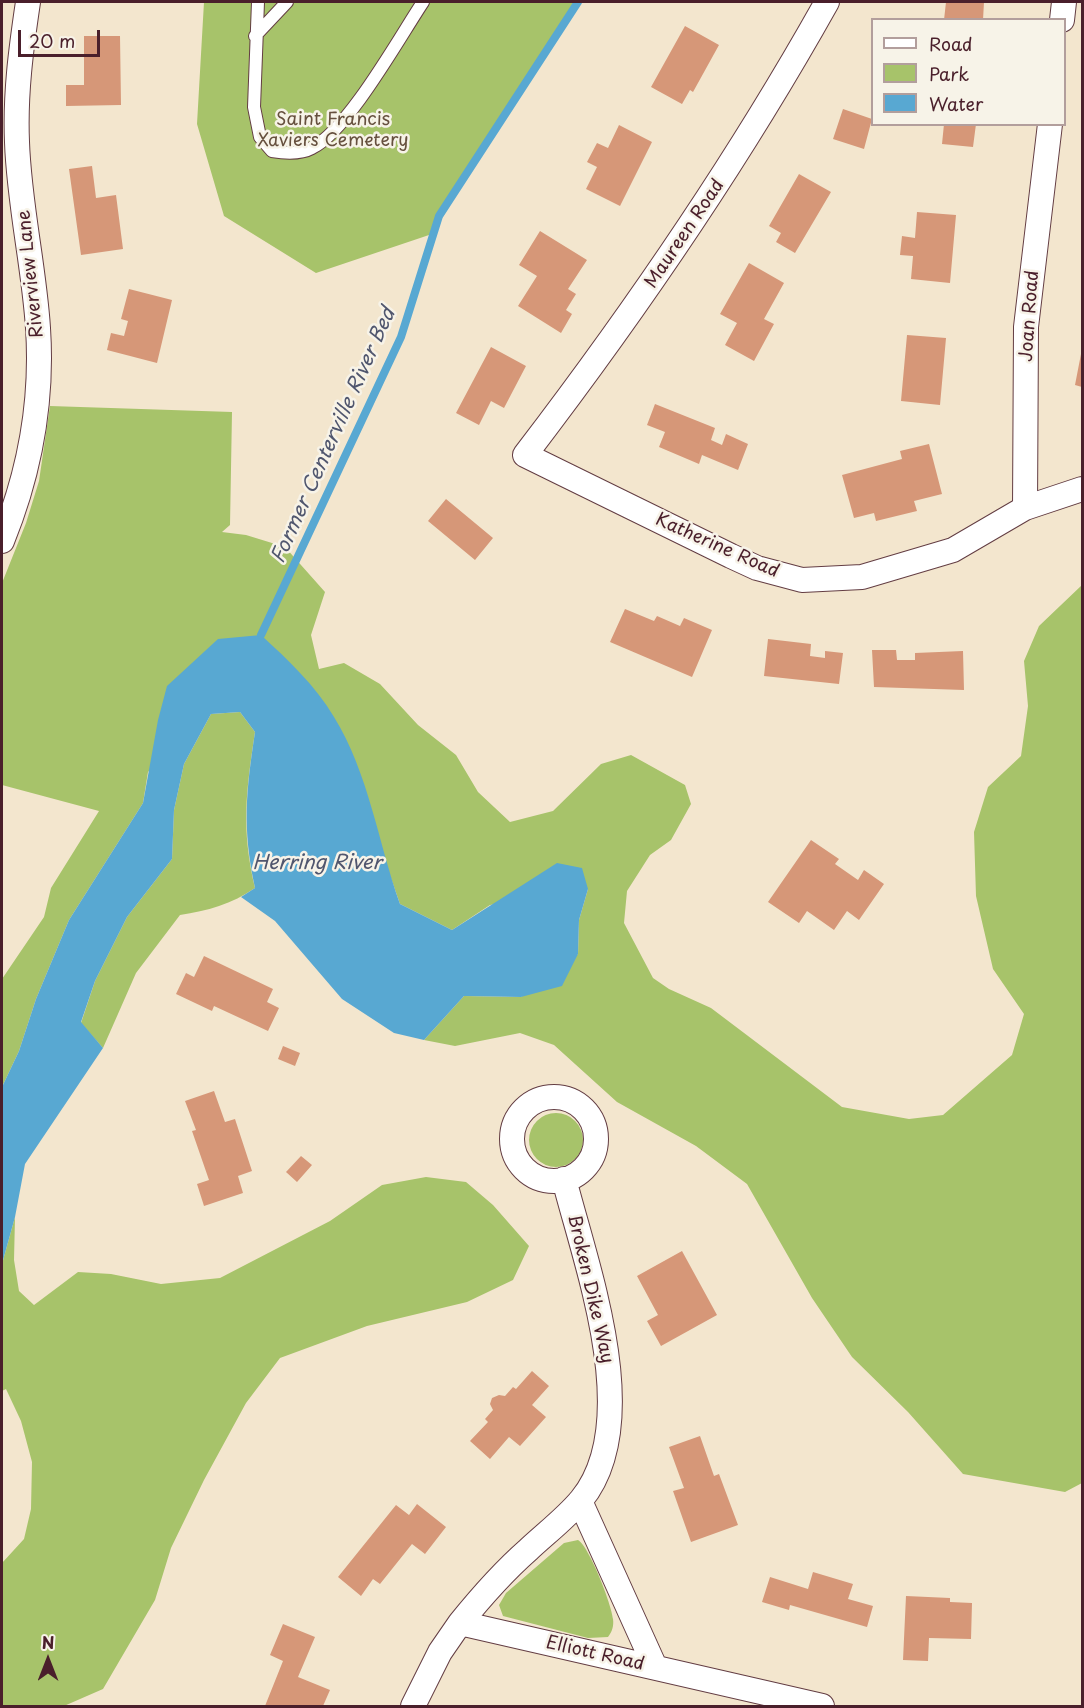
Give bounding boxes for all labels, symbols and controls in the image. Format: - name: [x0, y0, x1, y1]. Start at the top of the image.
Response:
- scale bar: [21, 18, 104, 56]
- legend: [871, 18, 1066, 126]
- text: 20 m: [29, 27, 75, 54]
- text: Road: [929, 30, 973, 57]
- text: Park: [929, 60, 969, 87]
- text: Water: [929, 90, 983, 117]
- park label: Saint Francis Xaviers Cemetery: [258, 109, 408, 152]
- street label: Maureen Road: [641, 176, 729, 292]
- street label: Riverview Lane: [14, 209, 48, 339]
- street label: Joan Road: [1016, 270, 1044, 362]
- water label: Former Centerville River Bed: [267, 305, 401, 567]
- street label: Katherine Road: [652, 509, 782, 583]
- water label: Herring River: [252, 851, 382, 875]
- street label: Broken Dike Way: [562, 1212, 618, 1366]
- north arrow: [18, 1630, 78, 1690]
- text: N: [42, 1630, 54, 1654]
- street label: Elliott Road: [544, 1632, 646, 1676]

